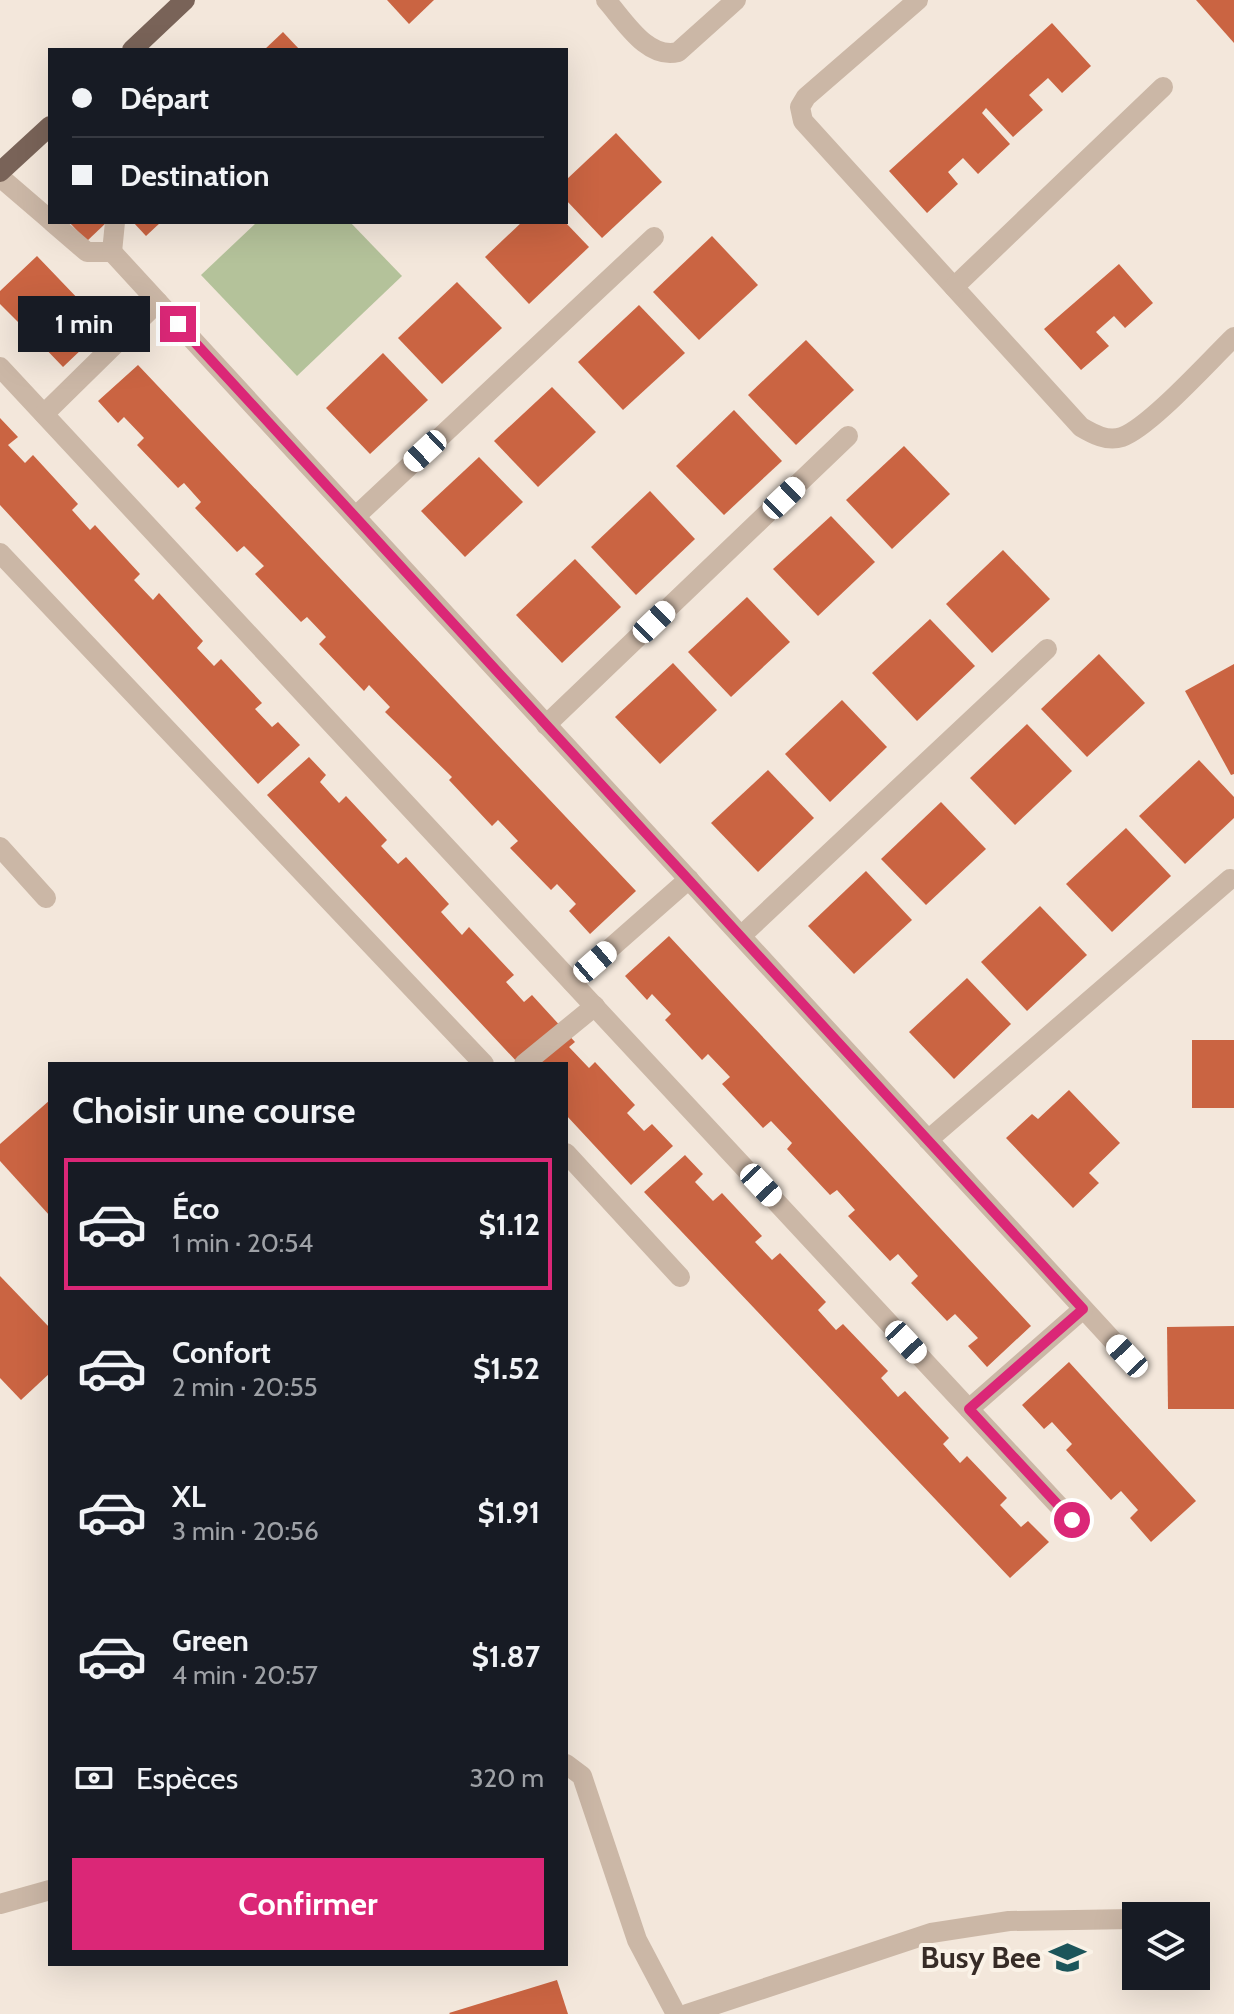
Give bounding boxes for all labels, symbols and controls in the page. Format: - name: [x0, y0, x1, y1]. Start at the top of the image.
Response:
- text: Départ: [120, 80, 209, 117]
- text: Destination: [120, 157, 270, 194]
- callout: 1 min: [18, 296, 150, 352]
- route end: [160, 306, 196, 342]
- text: 1 min: [55, 308, 113, 340]
- car: [399, 426, 451, 476]
- car: [758, 473, 810, 523]
- car: [628, 597, 680, 647]
- car: [569, 937, 621, 987]
- text: Choisir une course: [72, 1088, 355, 1132]
- car: [736, 1159, 786, 1211]
- icon: car: [76, 1188, 148, 1260]
- text: Éco: [172, 1190, 219, 1227]
- text: $1.12: [478, 1206, 540, 1243]
- text: 1 min · 20:54: [172, 1227, 313, 1259]
- car: [881, 1316, 931, 1368]
- car: [1102, 1330, 1152, 1382]
- icon: car: [76, 1332, 148, 1404]
- text: Confort: [172, 1334, 271, 1371]
- text: $1.52: [473, 1350, 540, 1387]
- text: 2 min · 20:55: [172, 1371, 318, 1403]
- icon: car: [76, 1476, 148, 1548]
- text: XL: [172, 1478, 206, 1515]
- text: $1.91: [477, 1494, 540, 1531]
- route start: [1054, 1502, 1090, 1538]
- text: 3 min · 20:56: [172, 1515, 319, 1547]
- icon: car: [76, 1620, 148, 1692]
- text: Green: [172, 1622, 249, 1659]
- text: $1.87: [471, 1638, 540, 1675]
- text: 4 min · 20:57: [172, 1659, 318, 1691]
- icon: cash: [72, 1756, 116, 1800]
- text: Espèces: [136, 1760, 238, 1797]
- text: 320 m: [470, 1762, 544, 1794]
- button: Confirmer: [72, 1858, 544, 1950]
- map controls: [1122, 1902, 1210, 1990]
- button: layers: [1122, 1902, 1210, 1990]
- school or university icon: Busy Bee: [1048, 1938, 1086, 1976]
- place label: Busy Bee: [921, 1939, 1041, 1976]

